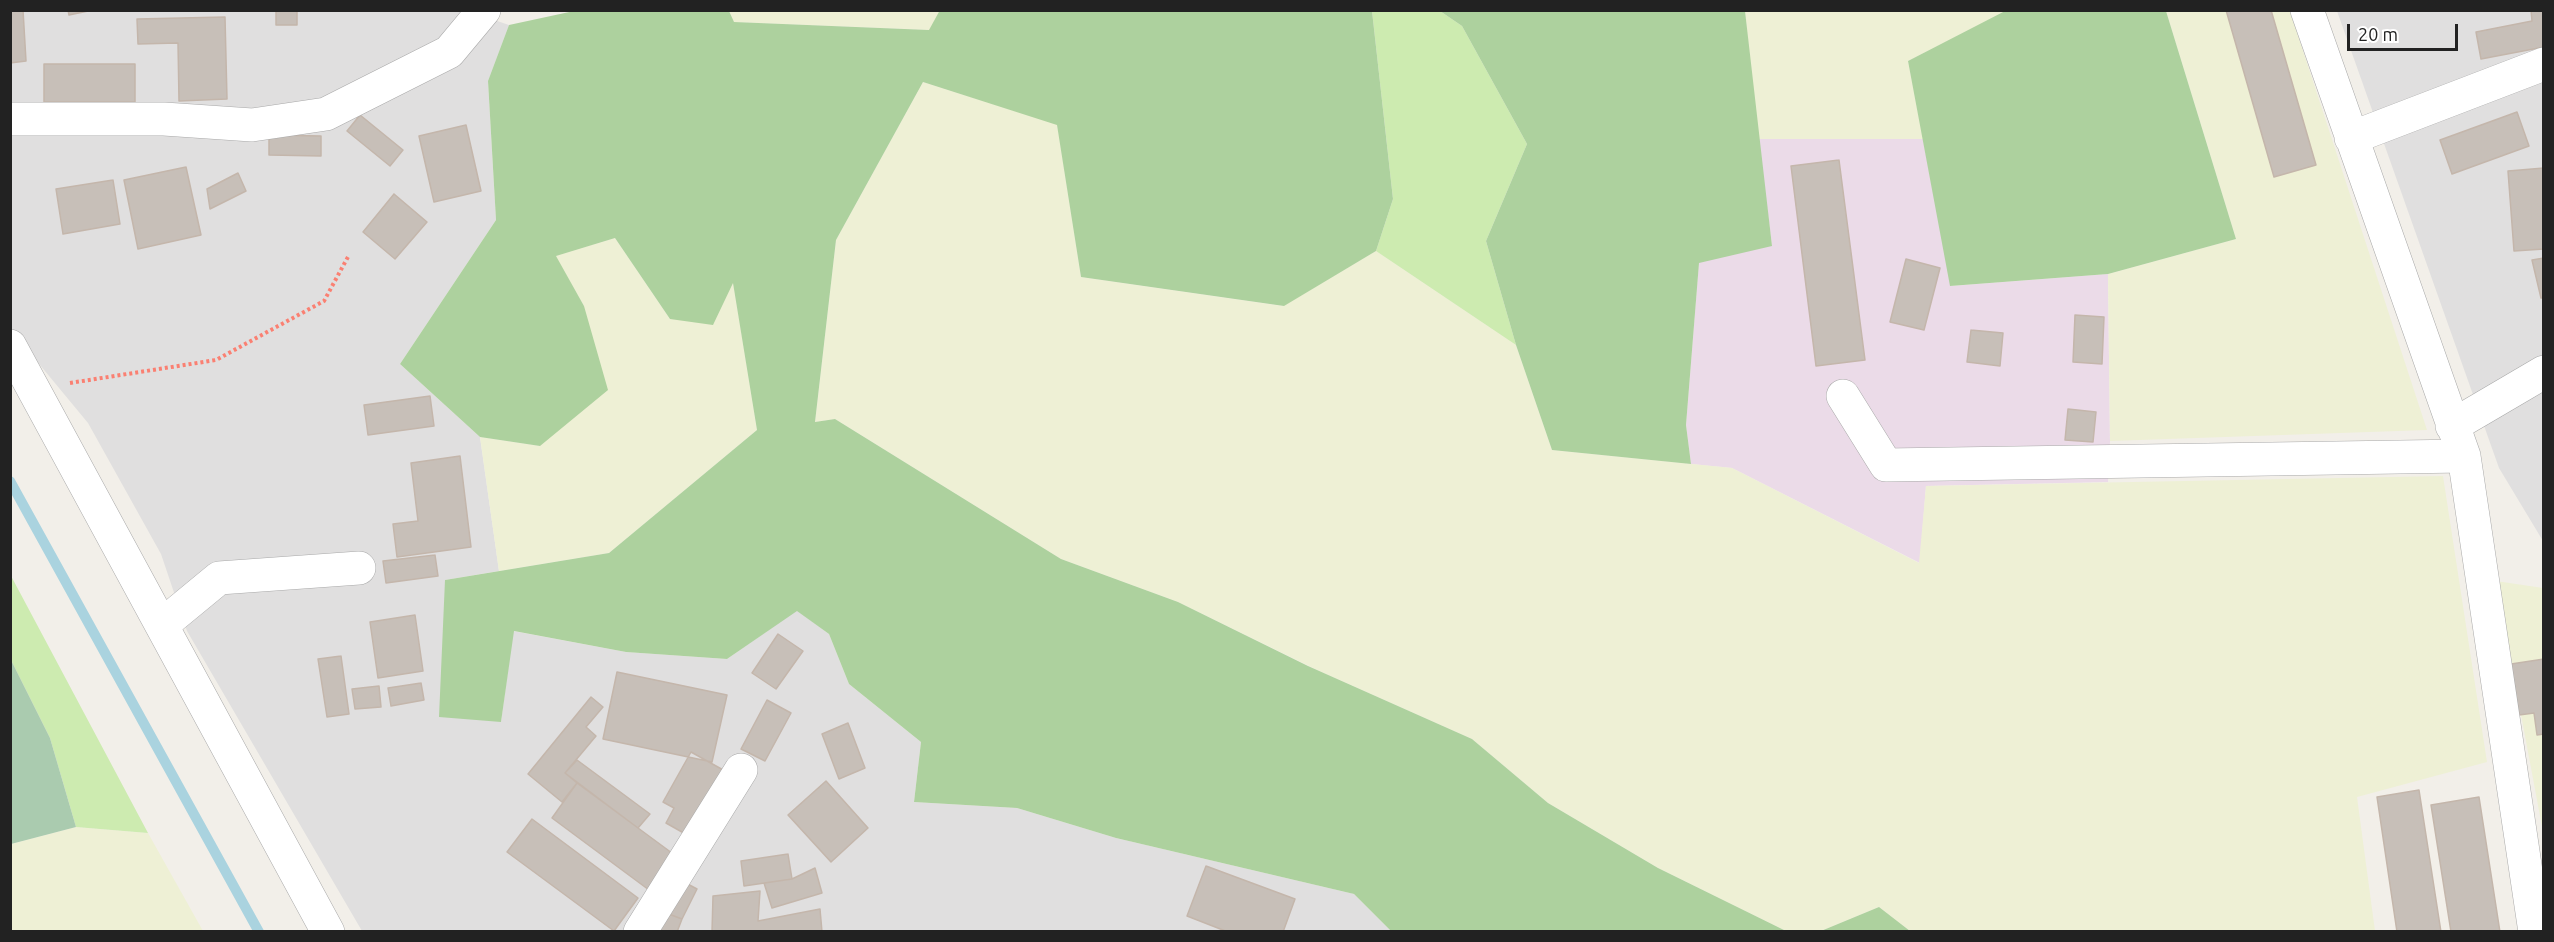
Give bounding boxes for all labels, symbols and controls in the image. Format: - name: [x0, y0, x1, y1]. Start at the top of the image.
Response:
- scale bar: [2350, 12, 2461, 50]
- text: 20 m: [2358, 24, 2398, 44]

